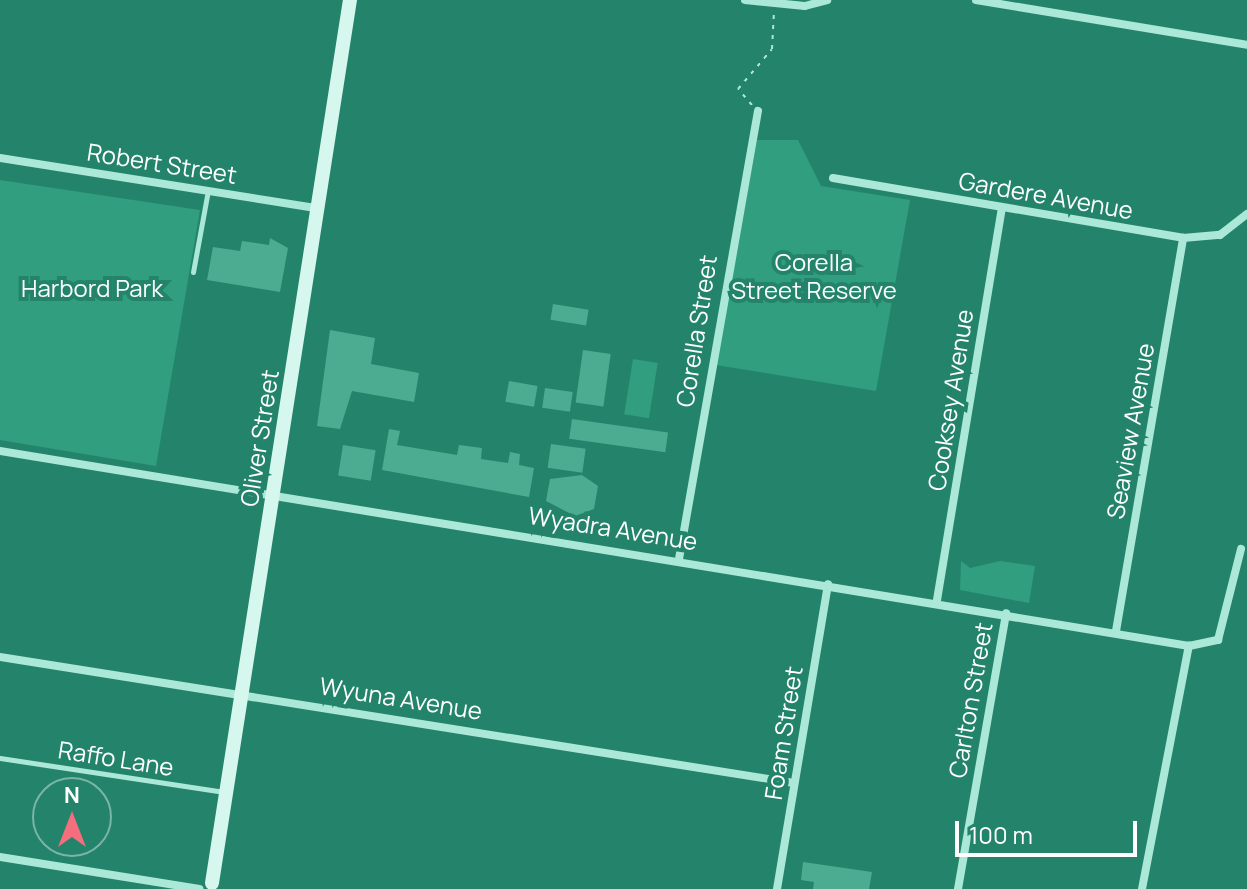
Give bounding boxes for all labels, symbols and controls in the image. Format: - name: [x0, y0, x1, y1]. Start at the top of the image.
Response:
- street label: Robert Street: [85, 137, 239, 189]
- street label: Gardere Avenue: [957, 166, 1135, 224]
- park label: Corella Street Reserve: [731, 248, 897, 304]
- street label: Corella Street: [670, 253, 722, 409]
- park label: Harbord Park: [21, 274, 163, 302]
- street label: Cooksey Avenue: [921, 307, 979, 493]
- street label: Seaview Avenue: [1100, 341, 1160, 521]
- street label: Oliver Street: [234, 367, 284, 509]
- street label: Wyadra Avenue: [526, 500, 700, 556]
- street label: Carlton Street: [942, 620, 998, 780]
- street label: Foam Street: [758, 664, 808, 802]
- street label: Wyuna Avenue: [318, 671, 484, 725]
- street label: Raffo Lane: [56, 735, 176, 781]
- north arrow: [32, 777, 112, 857]
- text: N: [64, 780, 80, 810]
- scale bar: [959, 805, 1141, 855]
- text: 100 m: [969, 818, 1033, 851]

